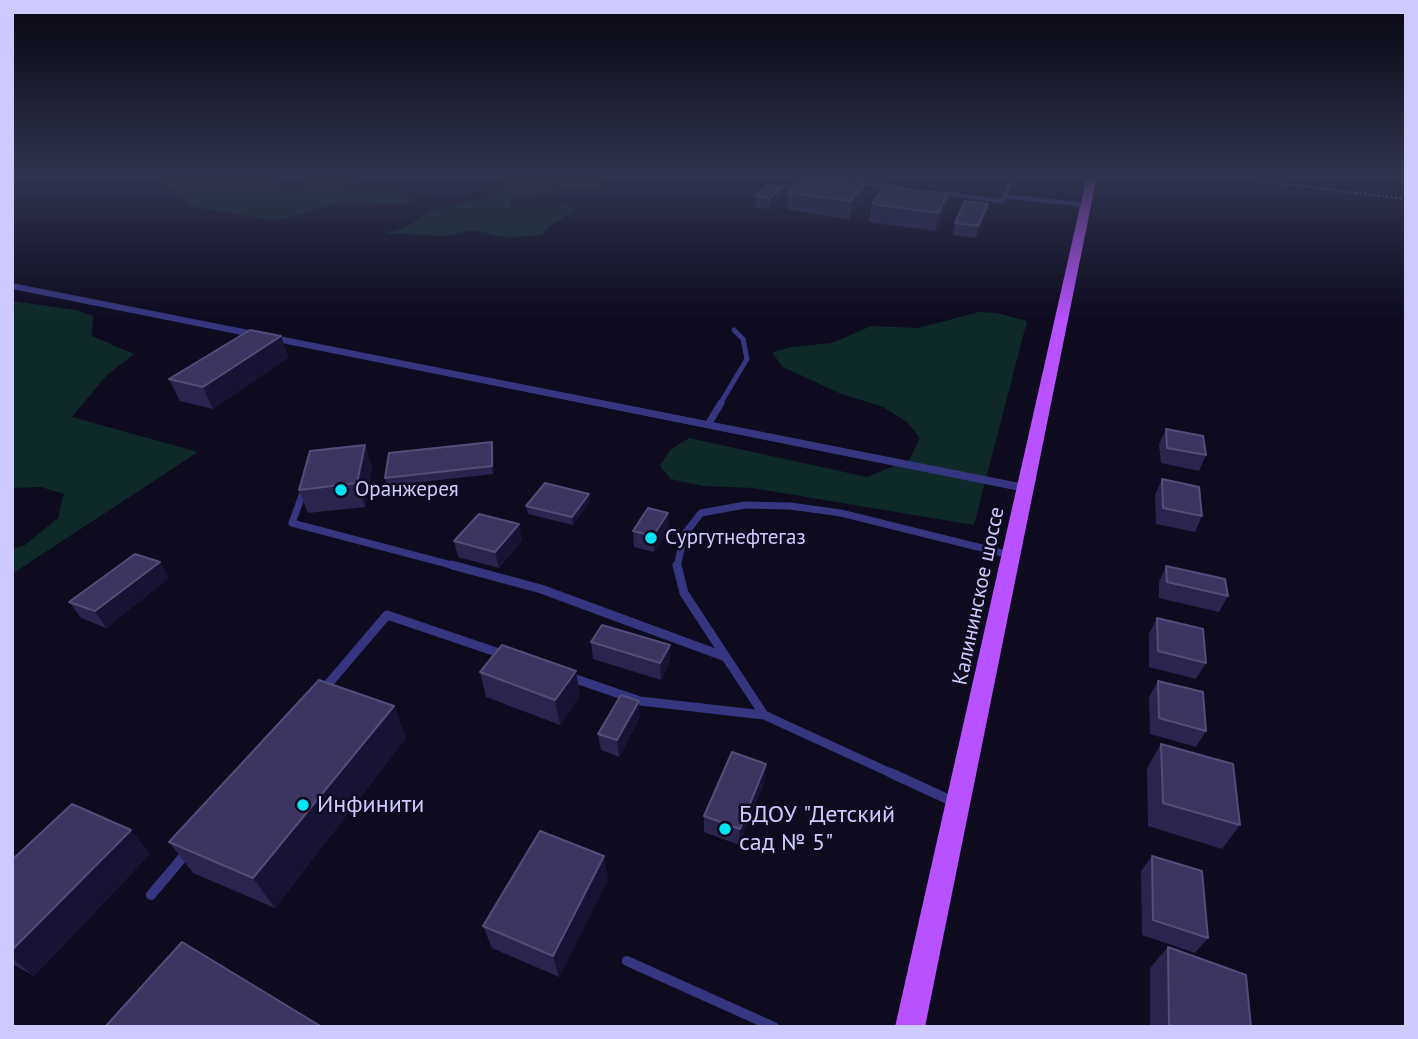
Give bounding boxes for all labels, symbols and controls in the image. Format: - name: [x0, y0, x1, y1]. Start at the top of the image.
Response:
- place label: Оранжерея: [355, 477, 459, 503]
- marker: Оранжерея: [333, 482, 349, 498]
- street label: Калининское шоссе: [948, 505, 1010, 687]
- place label: Сургутнефтегаз: [665, 525, 806, 551]
- marker: Сургутнефтегаз: [643, 530, 659, 546]
- place label: Инфинити: [317, 791, 424, 819]
- marker: Инфинити: [295, 797, 311, 813]
- place label: БДОУ "Детский сад № 5": [739, 801, 895, 857]
- marker: БДОУ "Детский сад № 5": [717, 821, 733, 837]

